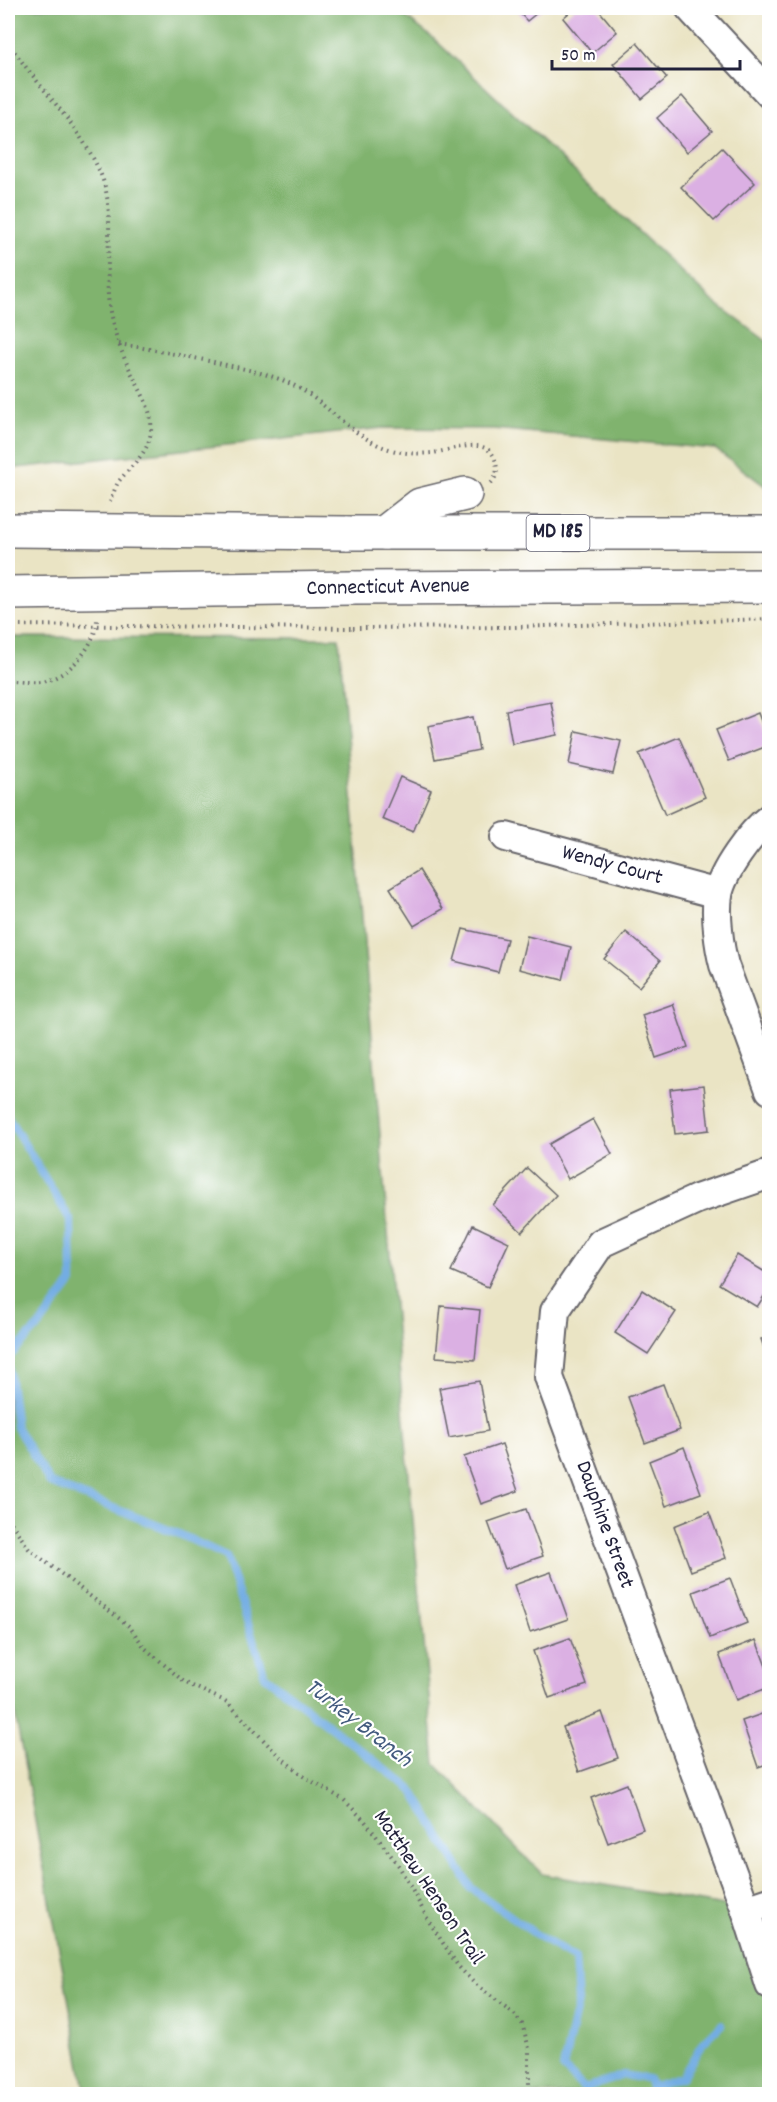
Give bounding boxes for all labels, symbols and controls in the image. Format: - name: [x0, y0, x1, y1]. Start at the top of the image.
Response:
- scale bar: [552, 33, 740, 71]
- text: 50 m: [561, 44, 596, 69]
- road number: MD 185: [526, 515, 590, 551]
- street label: Connecticut Avenue: [306, 571, 470, 605]
- street label: Wendy Court: [558, 838, 666, 894]
- street label: Dauphine Street: [567, 1457, 641, 1593]
- water label: Turkey Branch: [297, 1671, 420, 1777]
- street label: Matthew Henson Trail: [365, 1805, 491, 1971]

